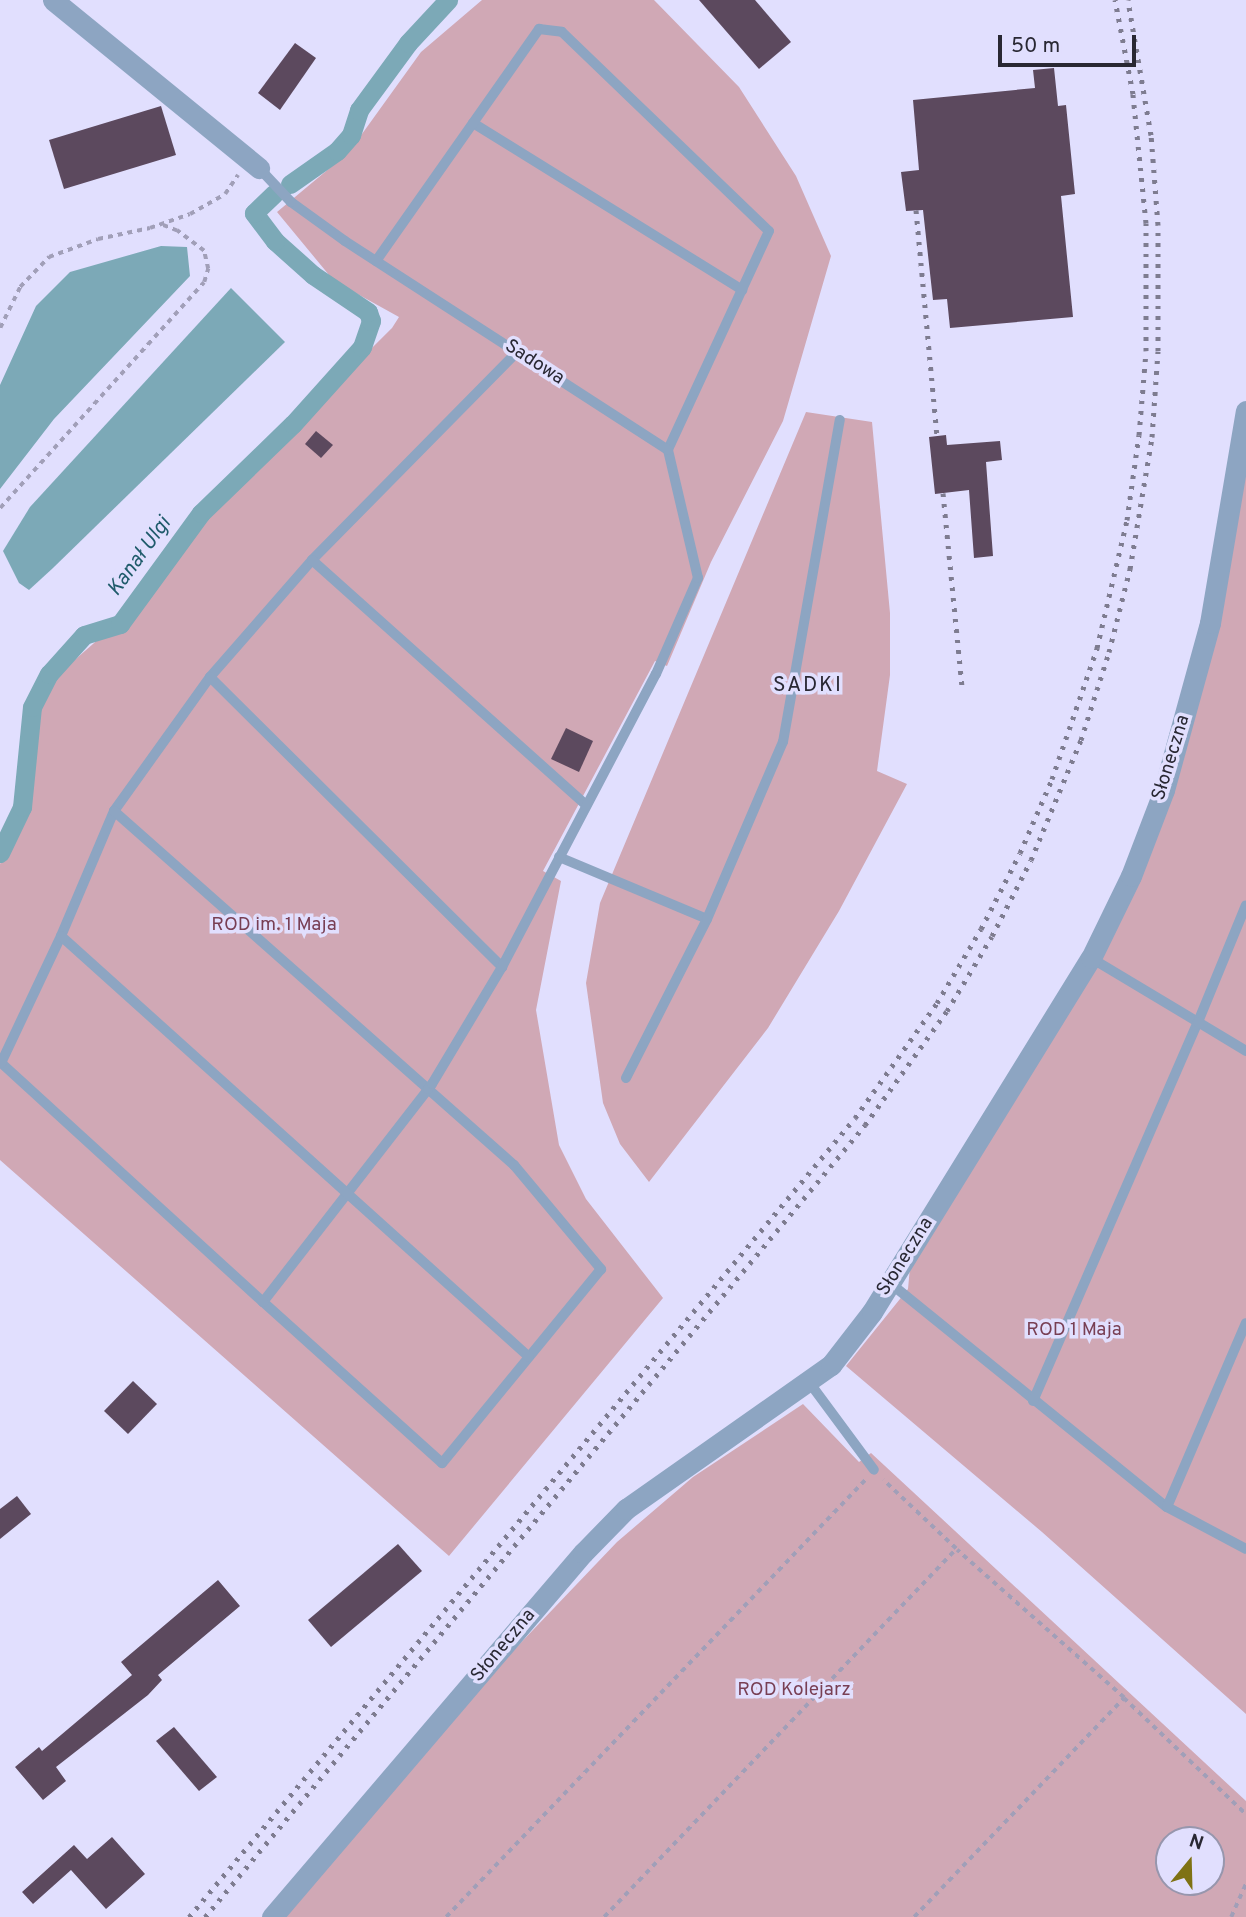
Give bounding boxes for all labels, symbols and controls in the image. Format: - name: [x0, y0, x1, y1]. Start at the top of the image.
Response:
- scale bar: [1001, 21, 1139, 65]
- text: 50 m: [1011, 33, 1060, 60]
- street label: Sadowa: [500, 335, 568, 391]
- water label: Kanał Ulgi: [103, 512, 177, 602]
- district label: SADKI: [774, 673, 842, 699]
- street label: Słoneczna: [1148, 713, 1196, 803]
- park label: ROD im. 1 Maja: [211, 915, 337, 937]
- street label: Słoneczna: [873, 1214, 939, 1300]
- park label: ROD 1 Maja: [1026, 1320, 1122, 1342]
- street label: Słoneczna: [467, 1605, 541, 1687]
- park label: ROD Kolejarz: [737, 1680, 851, 1702]
- north arrow: [1155, 1826, 1225, 1896]
- text: N: [1186, 1829, 1207, 1857]

